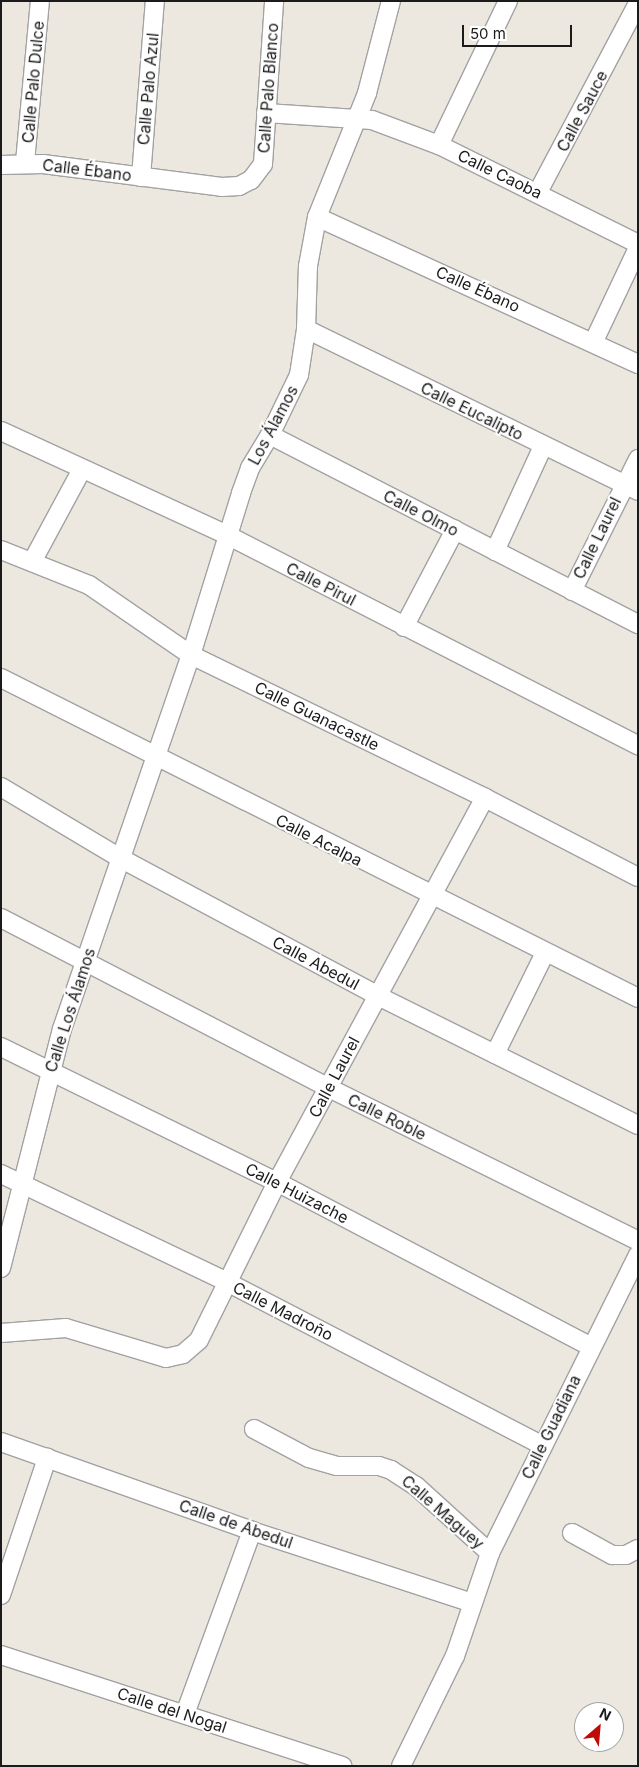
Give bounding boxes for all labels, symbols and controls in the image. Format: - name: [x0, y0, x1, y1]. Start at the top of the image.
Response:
- scale bar: [464, 15, 574, 47]
- street label: Calle Palo Dulce: [18, 20, 48, 144]
- street label: Calle Palo Blanco: [254, 22, 282, 154]
- text: 50 m: [470, 24, 506, 43]
- street label: Calle Palo Azul: [134, 32, 162, 146]
- street label: Calle Sauce: [553, 67, 611, 155]
- street label: Calle Caoba: [455, 145, 545, 203]
- street label: Calle Ébano: [41, 155, 133, 185]
- street label: Calle Ébano: [433, 262, 523, 316]
- street label: Calle Eucalipto: [418, 378, 526, 444]
- street label: Los Álamos: [244, 382, 302, 468]
- street label: Calle Olmo: [380, 486, 462, 540]
- street label: Calle Laurel: [569, 494, 625, 582]
- street label: Calle Pirul: [283, 558, 359, 610]
- street label: Calle Guanacastle: [252, 678, 382, 754]
- street label: Calle Acalpa: [273, 810, 365, 870]
- street label: Calle Abedul: [269, 932, 363, 994]
- street label: Calle Los Álamos: [41, 945, 99, 1075]
- street label: Calle Laurel: [305, 1033, 363, 1121]
- street label: Calle Roble: [345, 1090, 429, 1144]
- street label: Calle Huizache: [242, 1159, 352, 1227]
- street label: Calle Madroño: [230, 1278, 336, 1344]
- street label: Calle Guadiana: [517, 1372, 585, 1482]
- street label: Calle Maguey: [398, 1471, 488, 1553]
- street label: Calle de Abedul: [177, 1496, 295, 1552]
- street label: Calle del Nogal: [115, 1683, 229, 1737]
- north arrow: [574, 1702, 624, 1752]
- text: N: [597, 1704, 614, 1724]

